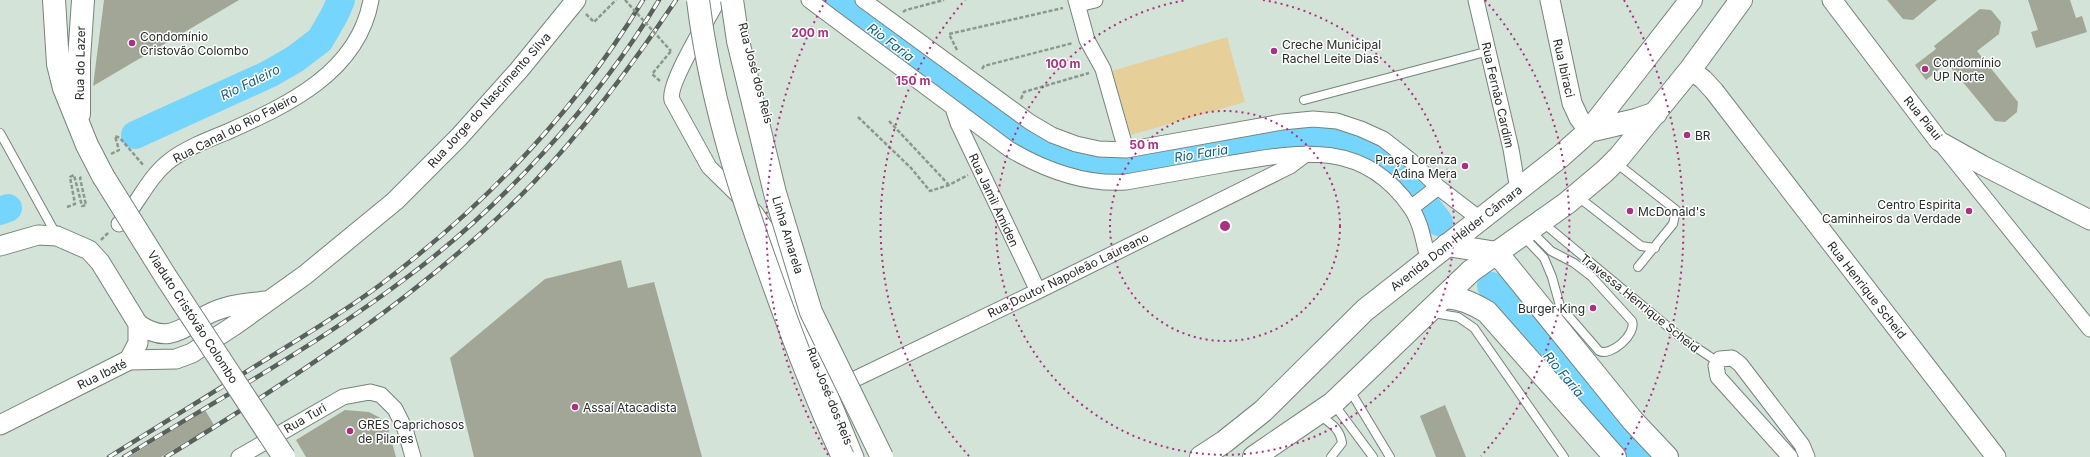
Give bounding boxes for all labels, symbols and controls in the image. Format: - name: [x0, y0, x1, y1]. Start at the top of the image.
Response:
- water label: Rio Faria: [864, 19, 918, 65]
- street label: Rua José dos Reis: [735, 21, 777, 125]
- street label: Rua do Lazer: [72, 25, 88, 100]
- text: 200 m: [791, 25, 829, 40]
- place label: Condomínio Cristovão Colombo: [140, 29, 249, 58]
- street label: Rua Jorge do Nascimento Silva: [424, 29, 554, 171]
- place label: Creche Municipal Rachel Leite Dias: [1282, 37, 1381, 66]
- street label: Rua Ibiraci: [1550, 37, 1578, 99]
- marker: Condomínio Cristovão Colombo: [127, 38, 137, 48]
- street label: Rua Fernão Cardim: [1479, 41, 1517, 149]
- marker: Creche Municipal Rachel Leite Dias: [1269, 46, 1279, 56]
- place label: Condomínio UP Norte: [1933, 55, 2001, 84]
- text: 100 m: [1045, 56, 1081, 71]
- water label: Rio Faleiro: [218, 61, 283, 103]
- marker: Condomínio UP Norte: [1920, 64, 1930, 74]
- text: 150 m: [896, 73, 930, 88]
- street label: Rua Canal do Rio Faleiro: [170, 90, 300, 166]
- street label: Rua Piauí: [1901, 93, 1945, 143]
- place label: BR: [1695, 128, 1711, 143]
- marker: BR: [1682, 130, 1692, 140]
- text: 50 m: [1129, 137, 1159, 152]
- water label: Rio Faria: [1173, 141, 1229, 165]
- street label: Rua Jamil Amiden: [966, 151, 1022, 249]
- place label: Praça Lorenza Adina Mera: [1375, 152, 1457, 181]
- marker: Praça Lorenza Adina Mera: [1460, 161, 1470, 171]
- street label: Avenida Dom Hélder Câmara: [1387, 182, 1525, 294]
- street label: Linha Amarela: [769, 194, 807, 276]
- place label: Centro Espirita Caminheiros da Verdade: [1822, 197, 1961, 226]
- place label: McDonald's: [1638, 204, 1706, 219]
- marker: McDonald's: [1625, 206, 1635, 216]
- marker: Centro Espirita Caminheiros da Verdade: [1964, 206, 1974, 216]
- centre of rings: [1218, 219, 1232, 233]
- street label: Rua Doutor Napoleão Laureano: [985, 229, 1151, 321]
- street label: Rua Henrique Scheid: [1824, 238, 1910, 342]
- street label: Viaduto Cristóvão Colombo: [144, 248, 242, 386]
- street label: Travessa Henrique Scheid: [1577, 250, 1703, 356]
- place label: Burger King: [1518, 301, 1585, 316]
- marker: Burger King: [1588, 303, 1598, 313]
- street label: Rua José dos Reis: [804, 345, 856, 447]
- water label: Rio Faria: [1540, 348, 1588, 400]
- street label: Rua Ibaté: [75, 356, 129, 392]
- street label: Rua Turi: [281, 400, 329, 436]
- place label: Assaí Atacadista: [583, 400, 677, 415]
- marker: Assaí Atacadista: [570, 402, 580, 412]
- place label: GRES Caprichosos de Pilares: [358, 417, 464, 446]
- marker: GRES Caprichosos de Pilares: [345, 426, 355, 436]

